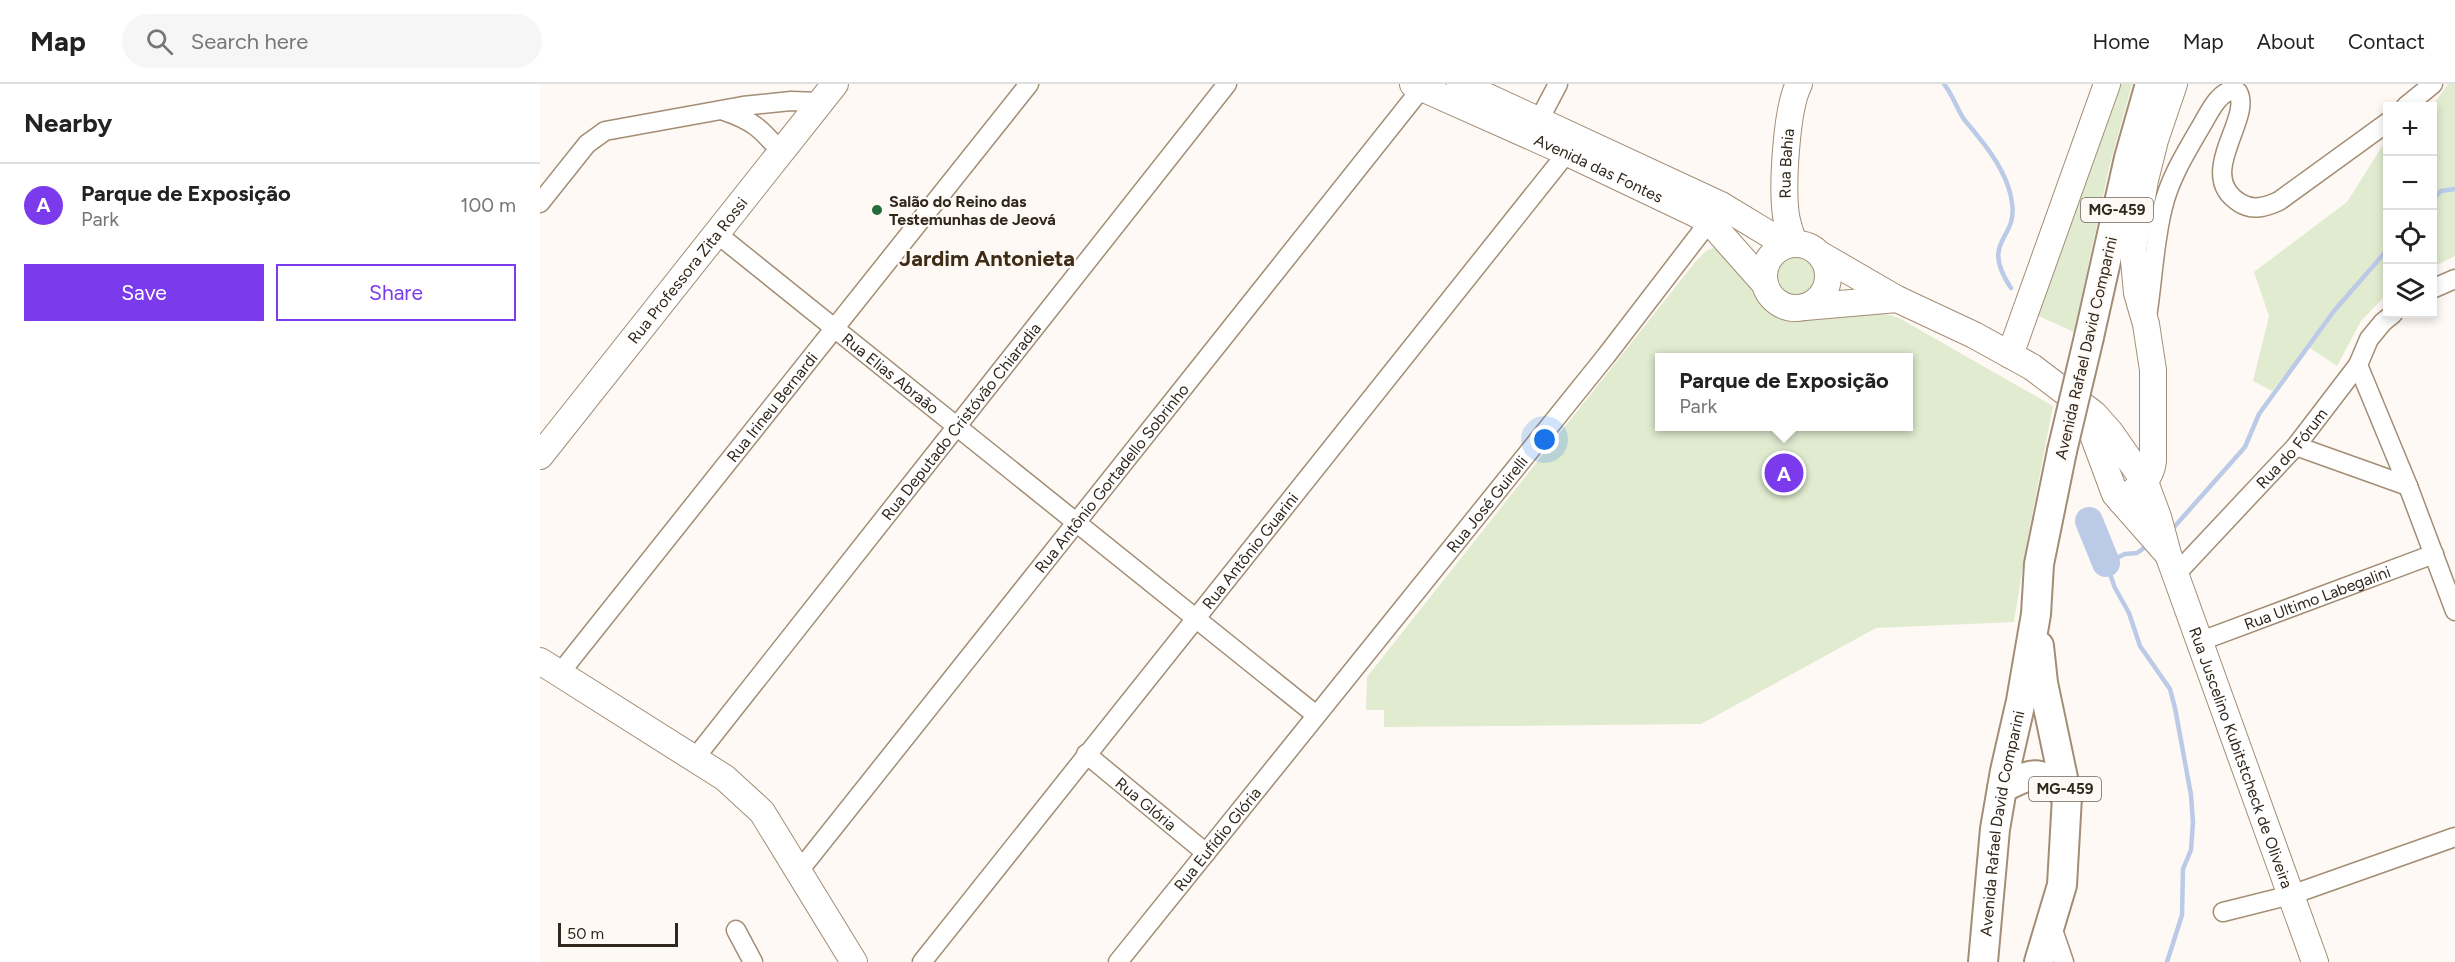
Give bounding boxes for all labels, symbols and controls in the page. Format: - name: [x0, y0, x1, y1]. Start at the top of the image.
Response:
- search box: [122, 14, 542, 68]
- text: Map: [30, 24, 86, 58]
- icon: search: [143, 25, 176, 58]
- text: Search here: [191, 28, 308, 55]
- text: Home: [2093, 29, 2150, 54]
- text: Map: [2183, 29, 2224, 54]
- text: About: [2257, 29, 2315, 54]
- text: Contact: [2348, 29, 2425, 54]
- map controls: [2383, 102, 2437, 318]
- button: +: [2383, 102, 2437, 156]
- text: Nearby: [24, 107, 112, 139]
- street label: Rua Bahia: [1775, 127, 1798, 199]
- street label: Avenida das Fontes: [1532, 130, 1666, 206]
- button: −: [2383, 156, 2437, 210]
- text: Parque de Exposição: [81, 180, 291, 207]
- place label: Salão do Reino das Testemunhas de Jeová: [889, 192, 1056, 229]
- text: A: [36, 193, 51, 217]
- text: 100 m: [460, 193, 516, 217]
- street label: Rua Professora Zita Rossi: [623, 193, 751, 347]
- road number: MG-459: [2081, 198, 2153, 222]
- marker: Salão do Reino das Testemunhas de Jeová: [870, 203, 884, 217]
- text: Park: [81, 207, 119, 231]
- button: locate: [2383, 210, 2437, 264]
- street label: Avenida Rafael David Comparini: [2051, 235, 2121, 461]
- district label: Jardim Antonieta: [899, 245, 1075, 272]
- button: Save: [24, 264, 264, 321]
- button: Share: [276, 264, 516, 321]
- button: layers: [2383, 264, 2437, 318]
- street label: Rua Deputado Cristóvão Chiaradia: [877, 319, 1044, 524]
- street label: Rua Elias Abraão: [838, 329, 943, 418]
- street label: Rua Irineu Bernardi: [722, 348, 821, 466]
- popup: [1655, 353, 1913, 431]
- text: Parque de Exposição: [1679, 367, 1889, 394]
- street label: Rua Antônio Gortadello Sobrinho: [1030, 380, 1193, 577]
- text: Park: [1679, 394, 1717, 418]
- street label: Rua do Fórum: [2252, 404, 2331, 492]
- your location: [1530, 425, 1559, 454]
- pin: A: [1764, 450, 1804, 496]
- street label: Rua José Guirelli: [1442, 452, 1531, 556]
- street label: Rua Antônio Guarini: [1198, 489, 1302, 613]
- street label: Rua Ultimo Labegalini: [2241, 562, 2393, 634]
- street label: Rua Juscelino Kubitstcheck de Oliveira: [2186, 624, 2297, 891]
- street label: Avenida Rafael David Comparini: [1976, 709, 2028, 937]
- street label: Rua Glória: [1112, 773, 1181, 834]
- road number: MG-459: [2029, 777, 2101, 801]
- street label: Rua Eufídio Glória: [1170, 783, 1265, 895]
- scale bar: [558, 920, 678, 948]
- text: 50 m: [567, 924, 604, 943]

